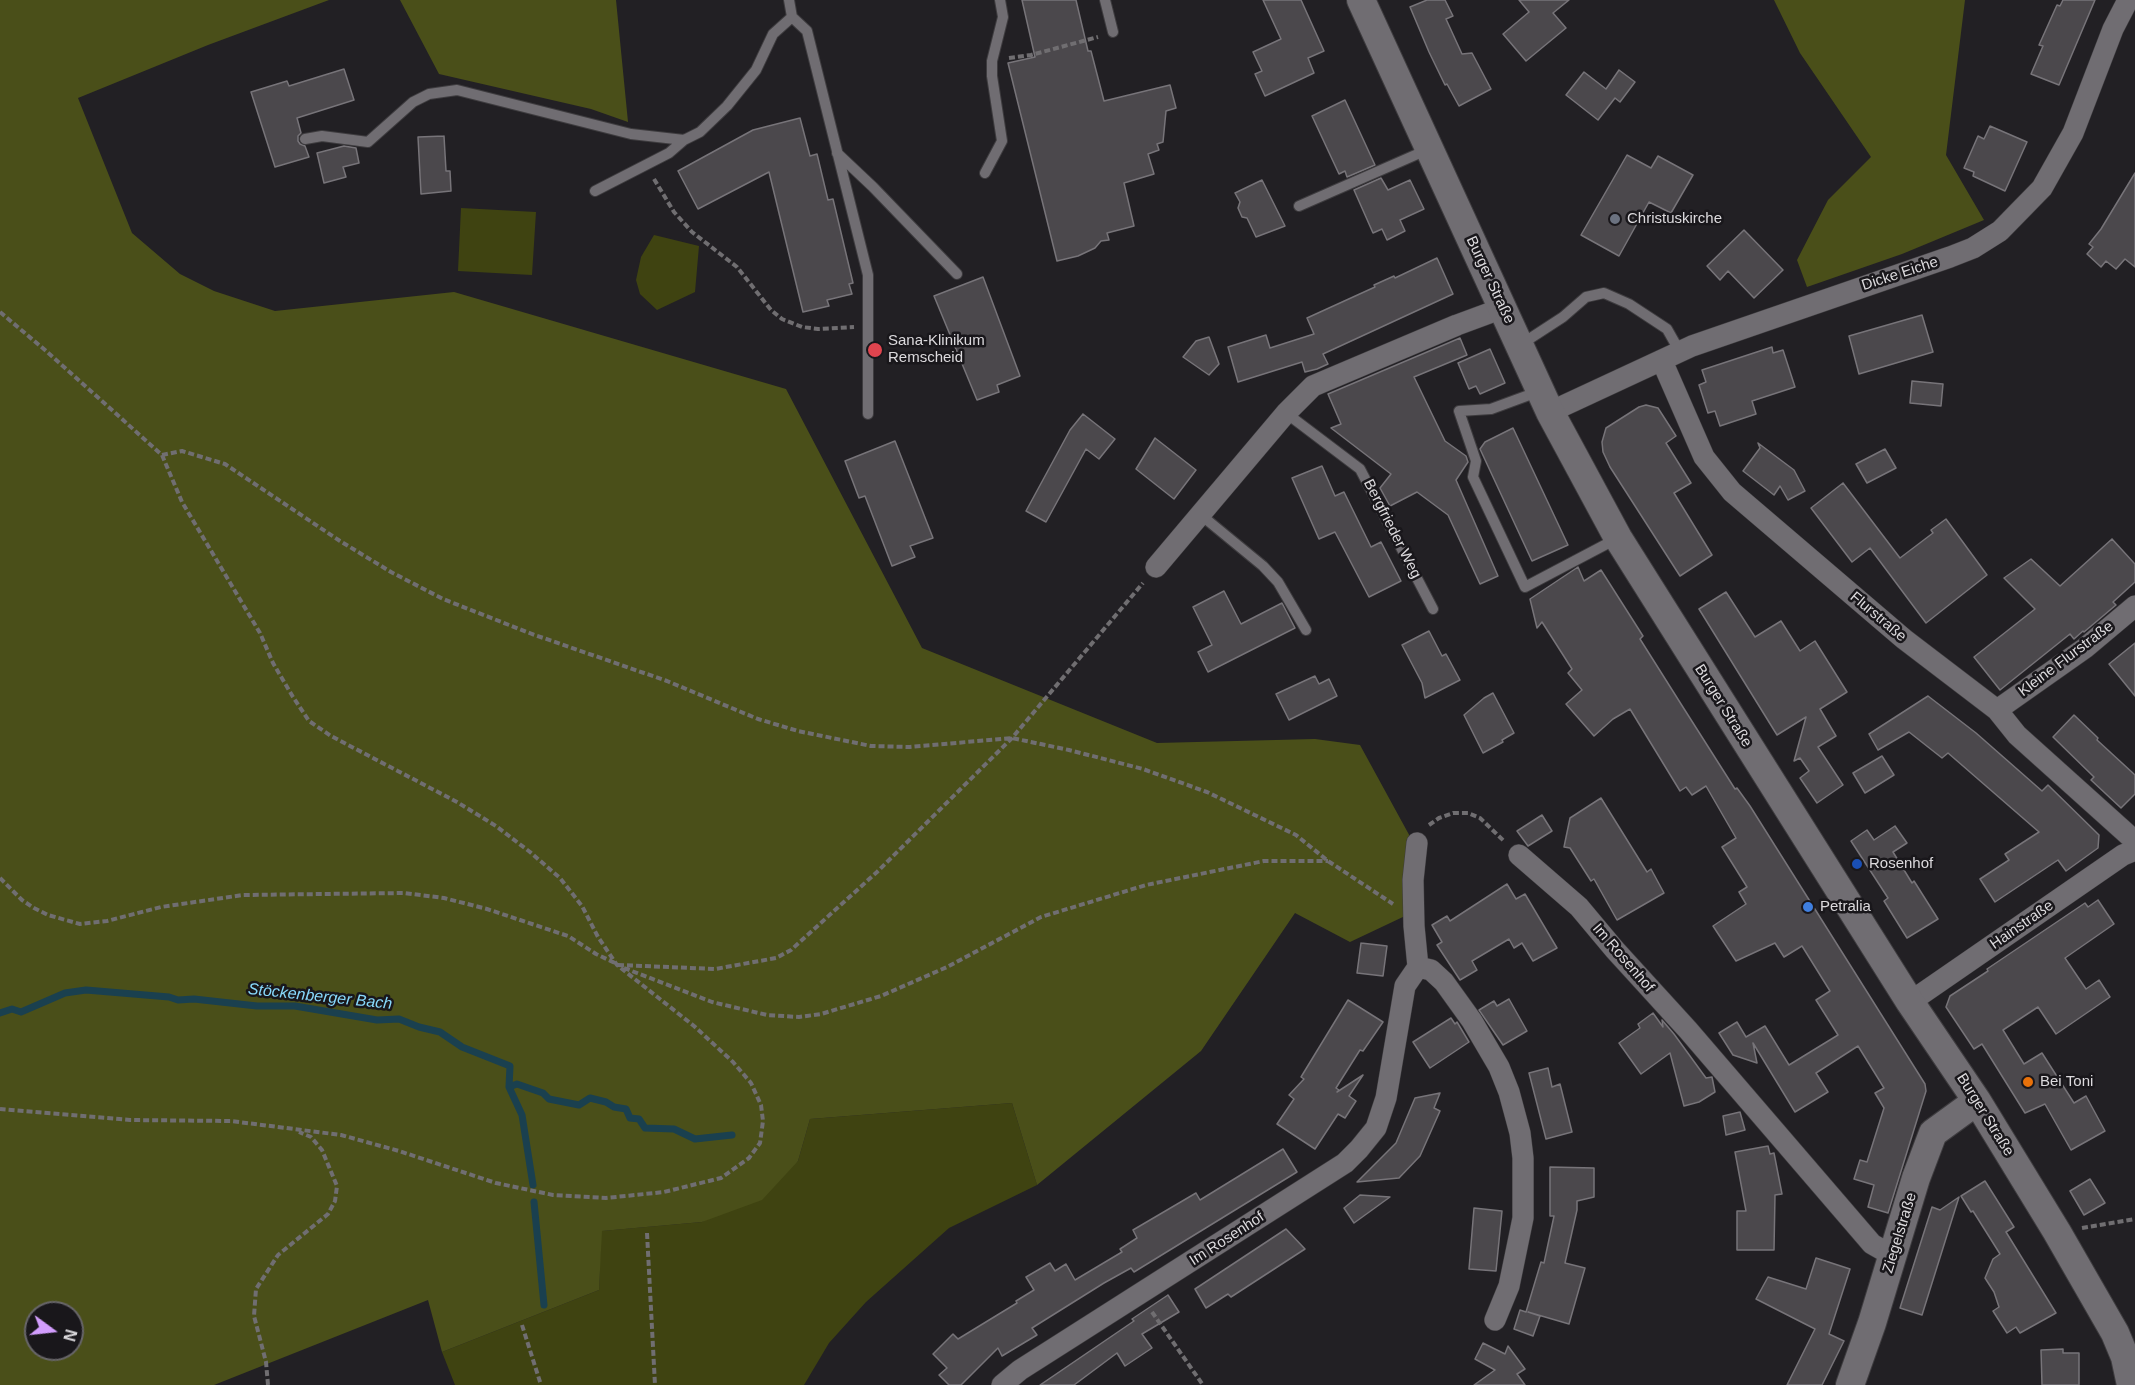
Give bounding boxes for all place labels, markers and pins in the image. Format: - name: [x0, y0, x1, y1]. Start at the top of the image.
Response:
- place label: Christuskirche: [1627, 210, 1722, 228]
- marker: Christuskirche: [1608, 212, 1622, 226]
- place label: Sana-Klinikum Remscheid: [888, 332, 985, 367]
- marker: Sana-Klinikum Remscheid: [866, 341, 884, 359]
- place label: Rosenhof: [1869, 855, 1933, 873]
- marker: Rosenhof: [1850, 857, 1864, 871]
- place label: Petralia: [1820, 898, 1871, 916]
- marker: Petralia: [1801, 900, 1815, 914]
- place label: Bei Toni: [2040, 1073, 2093, 1091]
- marker: Bei Toni: [2021, 1075, 2035, 1089]

